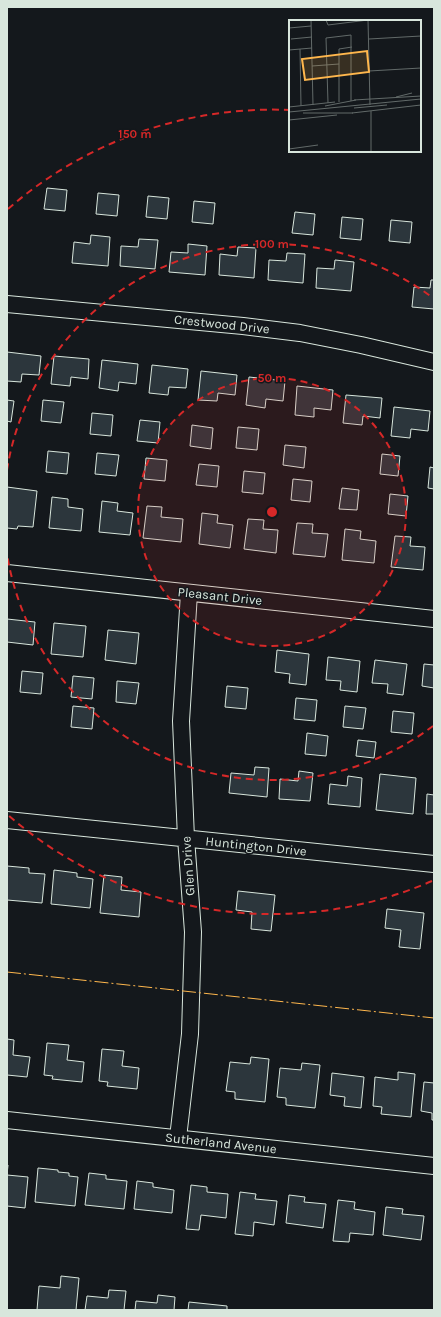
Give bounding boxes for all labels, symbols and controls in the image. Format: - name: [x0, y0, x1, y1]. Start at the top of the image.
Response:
- inset map: [289, 20, 421, 152]
- text: 150 m: [118, 127, 152, 141]
- text: 100 m: [255, 237, 289, 251]
- street label: Crestwood Drive: [174, 312, 271, 337]
- text: 50 m: [258, 371, 287, 385]
- centre of rings: [265, 505, 279, 519]
- street label: Pleasant Drive: [177, 584, 263, 608]
- street label: Huntington Drive: [205, 833, 308, 859]
- street label: Glen Drive: [178, 835, 198, 896]
- street label: Sutherland Avenue: [164, 1130, 278, 1156]

